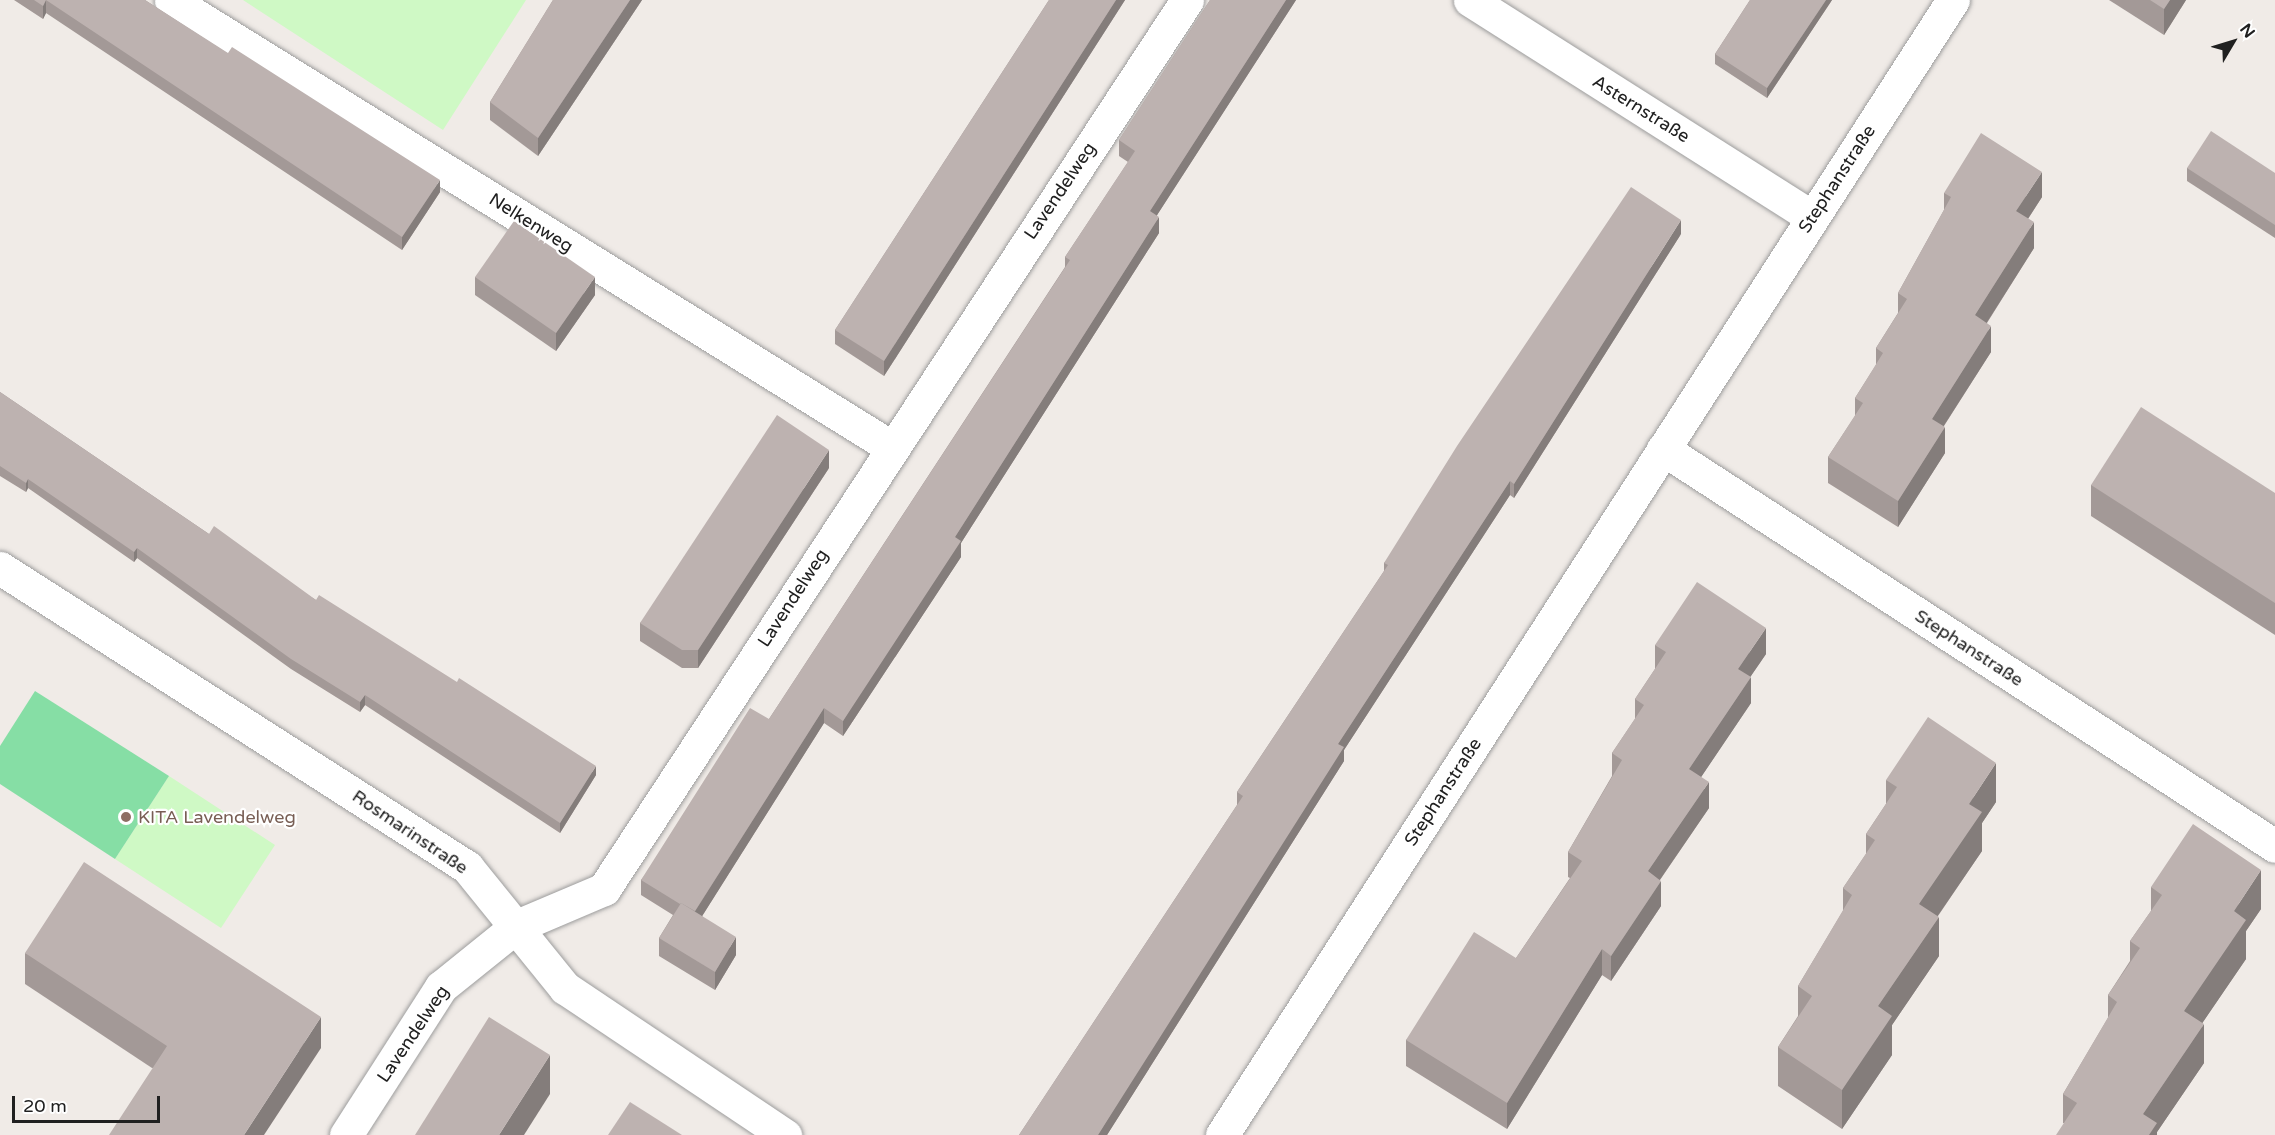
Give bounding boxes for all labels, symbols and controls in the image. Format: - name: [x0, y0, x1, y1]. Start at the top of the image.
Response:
- north arrow: [2203, 12, 2263, 72]
- text: N: [2235, 20, 2259, 42]
- street label: Asternstraße: [1588, 71, 1694, 147]
- street label: Stephanstraße: [1794, 121, 1880, 237]
- street label: Lavendelweg: [1020, 138, 1100, 244]
- street label: Nelkenweg: [485, 189, 577, 257]
- street label: Lavendelweg: [753, 545, 833, 651]
- street label: Stephanstraße: [1911, 605, 2027, 691]
- street label: Stephanstraße: [1400, 734, 1486, 850]
- street label: Rosmarinstraße: [348, 785, 472, 879]
- place label: KITA Lavendelweg: [138, 806, 296, 828]
- marker: KITA Lavendelweg: [119, 810, 133, 824]
- street label: Lavendelweg: [373, 981, 453, 1087]
- scale bar: [15, 1084, 164, 1122]
- text: 20 m: [23, 1095, 67, 1117]

